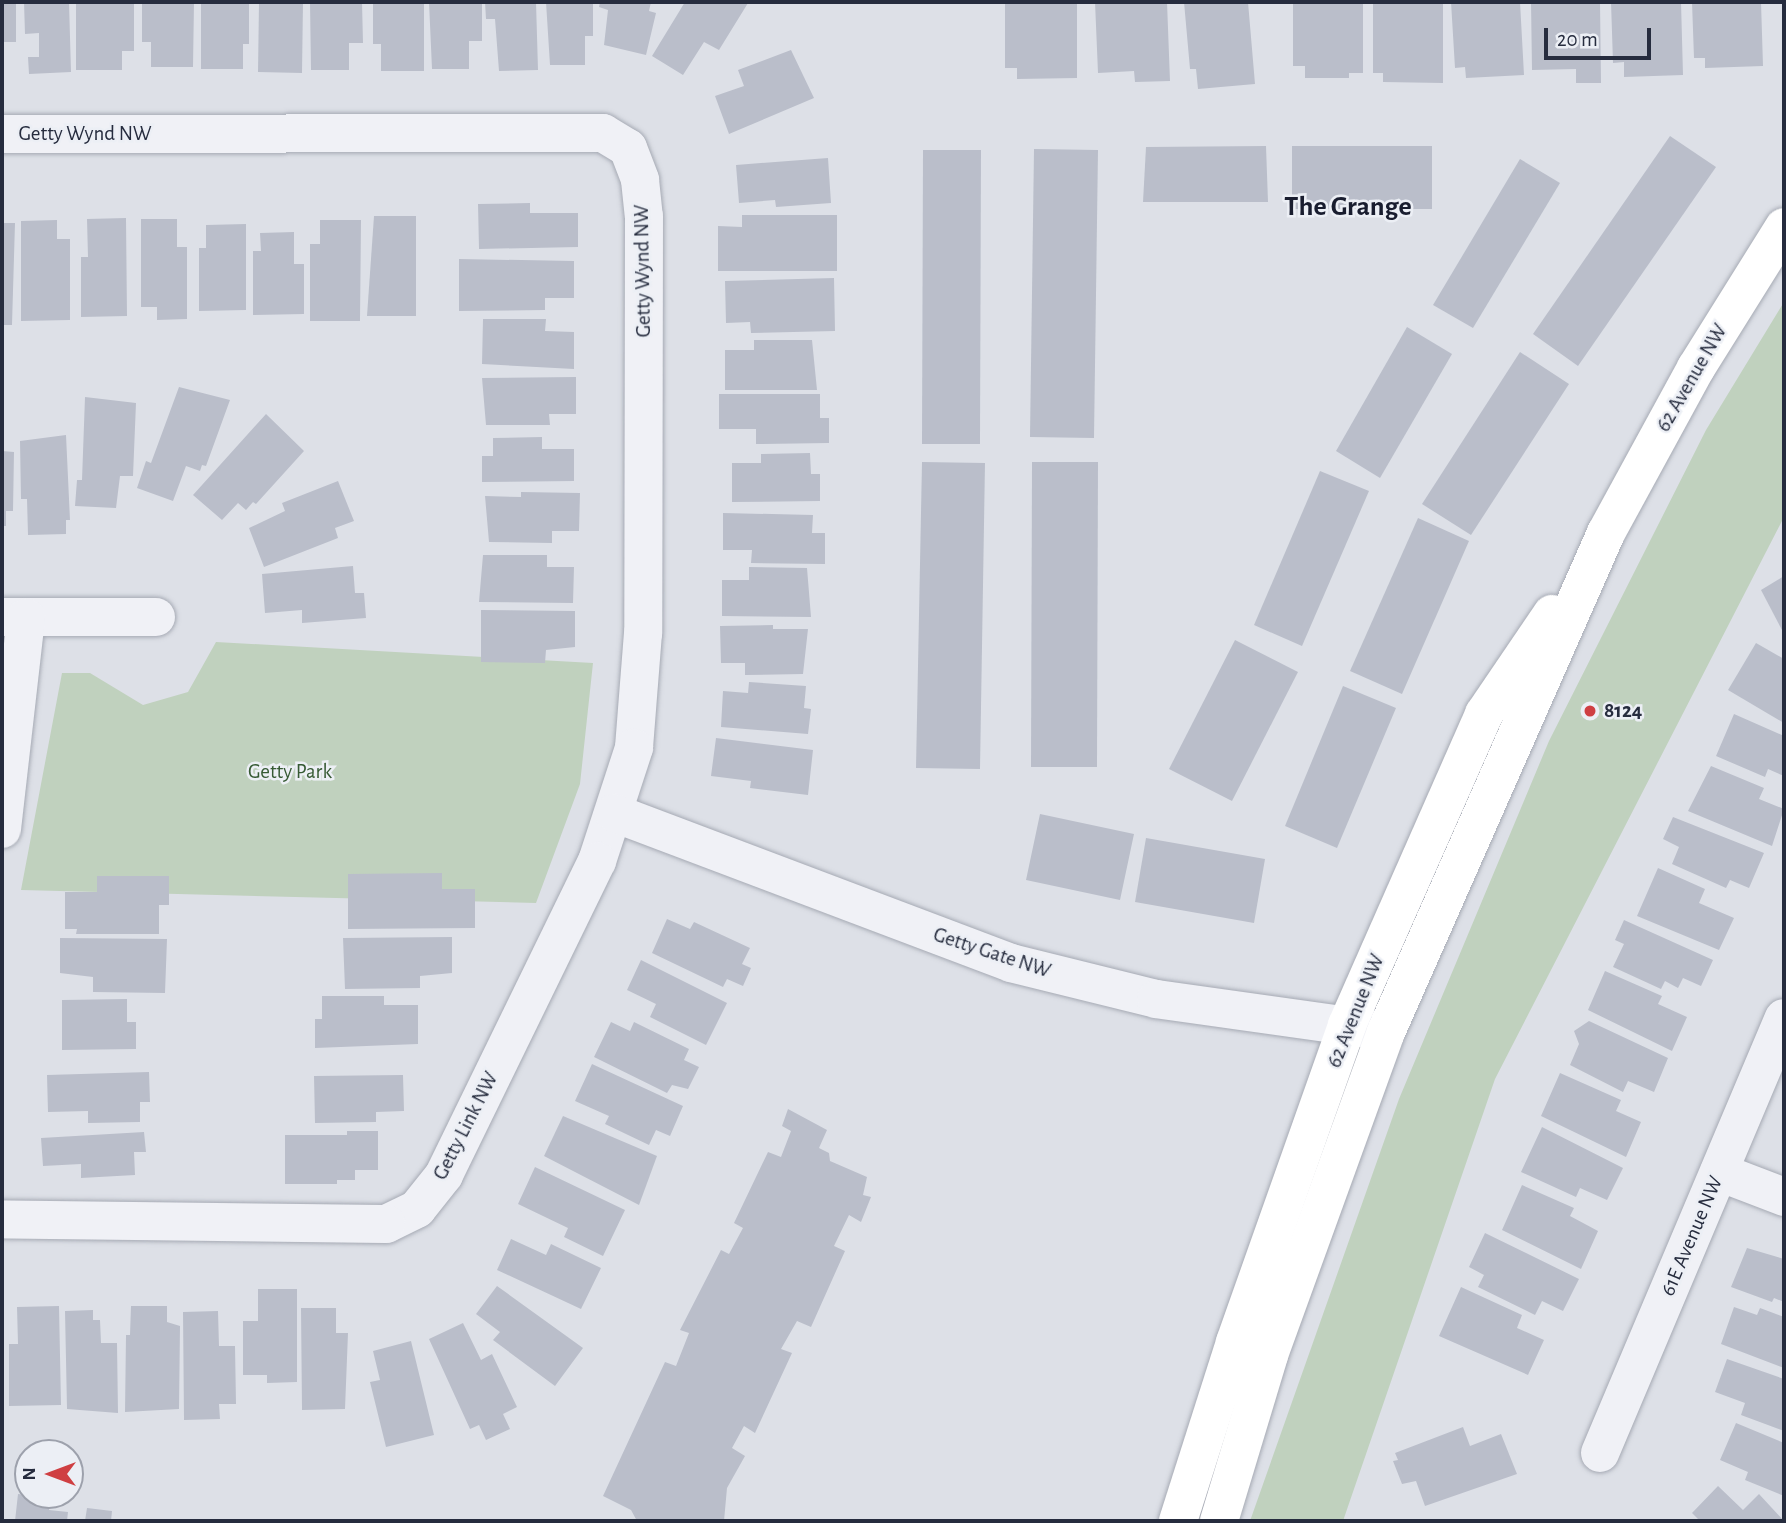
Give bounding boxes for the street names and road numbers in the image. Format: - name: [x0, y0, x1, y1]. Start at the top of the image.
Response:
- street label: Getty Wynd NW: [19, 121, 151, 147]
- street label: Getty Wynd NW: [629, 204, 657, 338]
- street label: 62 Avenue NW: [1651, 320, 1733, 436]
- street label: Getty Gate NW: [930, 922, 1054, 984]
- street label: 62 Avenue NW: [1322, 951, 1390, 1071]
- street label: Getty Link NW: [428, 1068, 504, 1184]
- street label: 61E Avenue NW: [1655, 1172, 1729, 1300]

